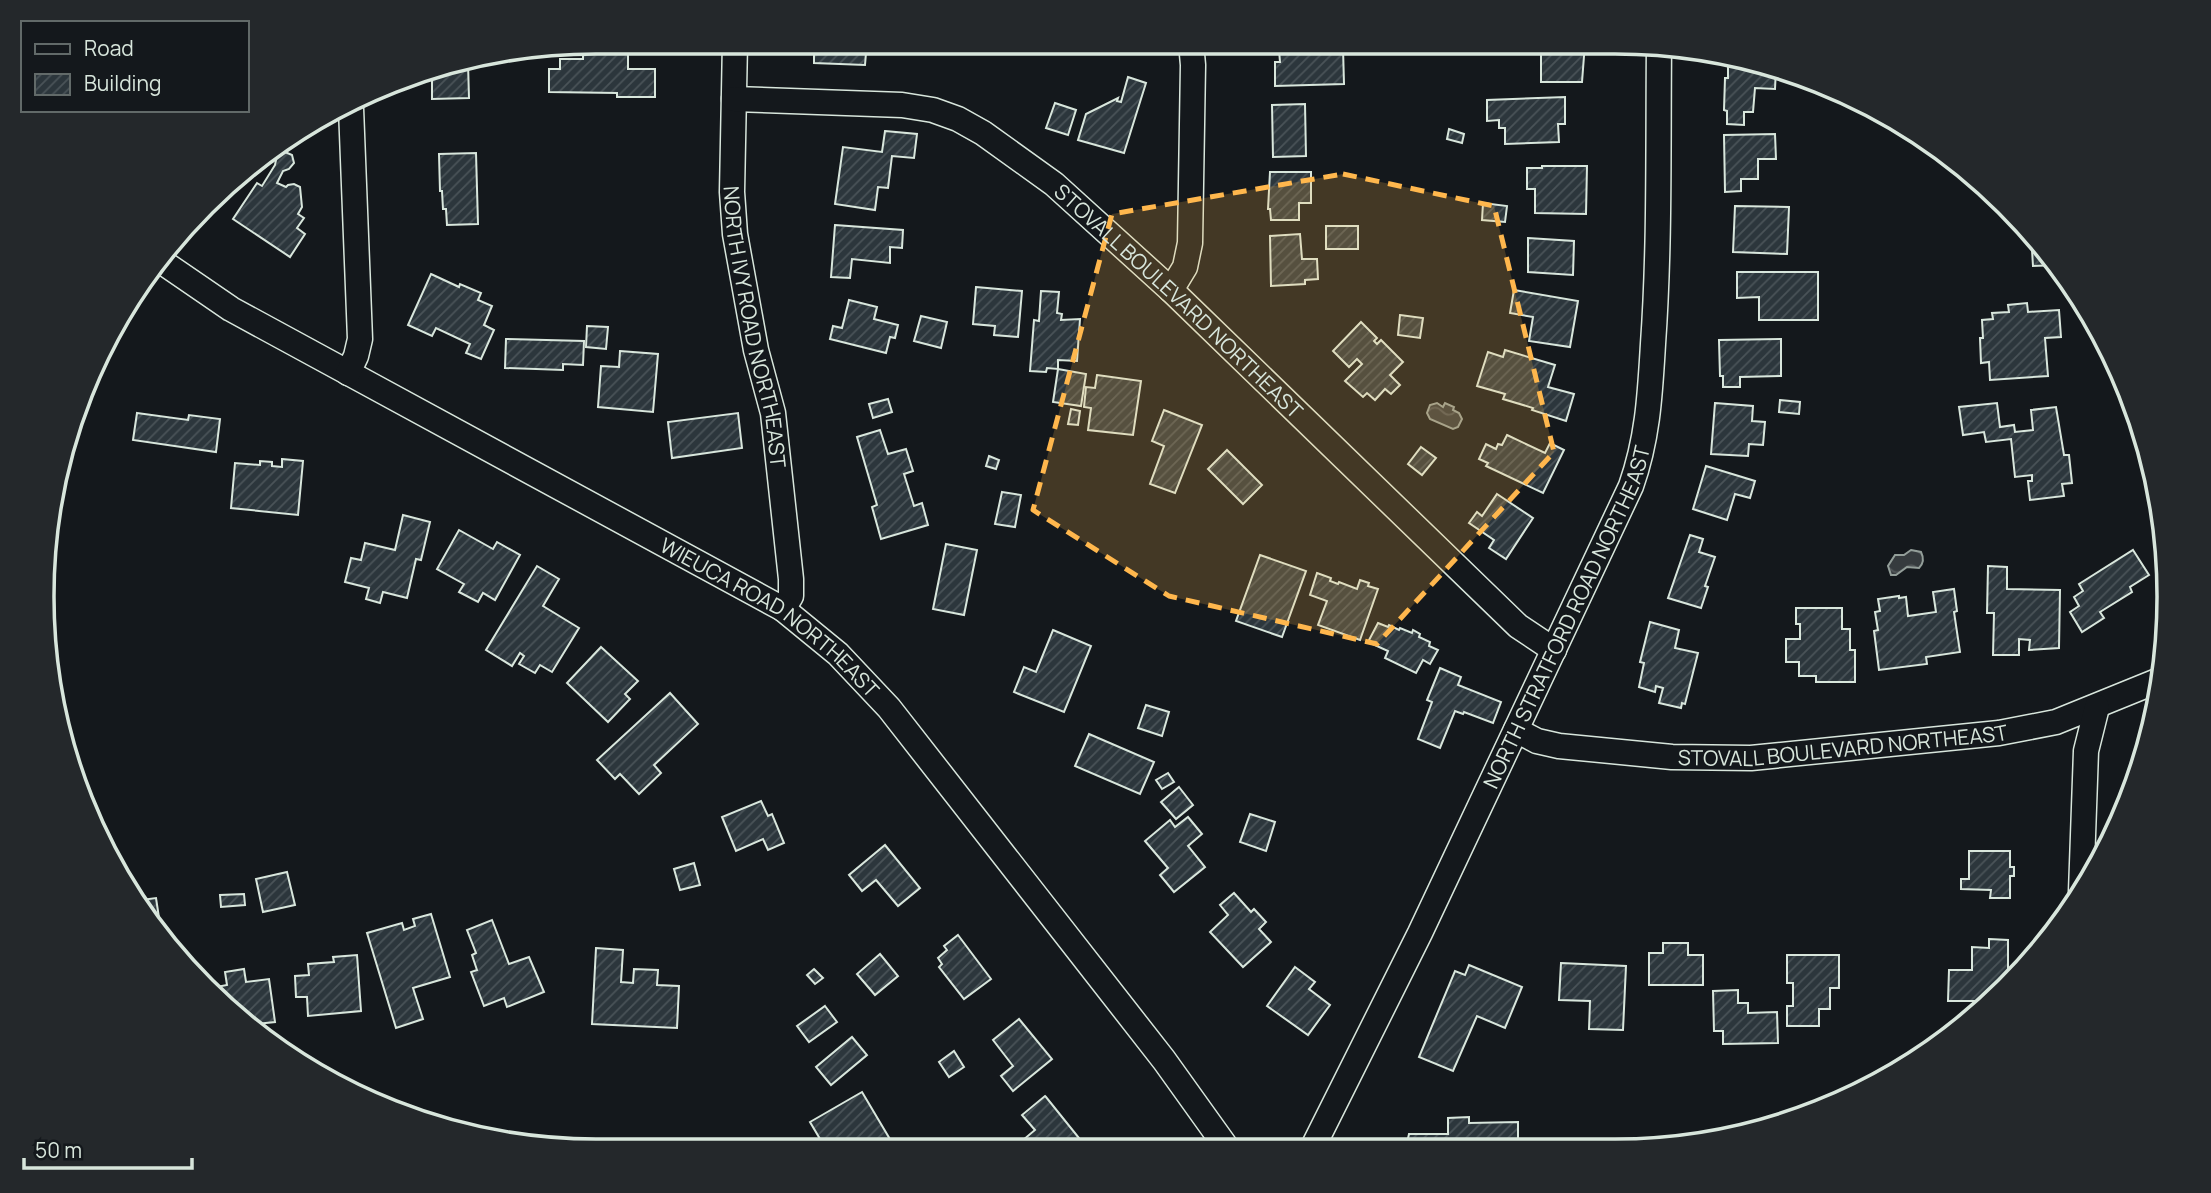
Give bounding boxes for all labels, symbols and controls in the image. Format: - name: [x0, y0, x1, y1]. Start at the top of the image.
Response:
- legend: [21, 21, 248, 112]
- text: Road: [84, 34, 134, 62]
- text: Building: [84, 69, 161, 97]
- street label: STOVALL BOULEVARD NORTHEAST: [1049, 177, 1309, 425]
- street label: NORTH IVY ROAD NORTHEAST: [718, 185, 793, 470]
- street label: NORTH STRATFORD ROAD NORTHEAST: [1476, 442, 1656, 793]
- street label: WIEUCA ROAD NORTHEAST: [655, 531, 886, 703]
- street label: STOVALL BOULEVARD NORTHEAST: [1678, 718, 2010, 772]
- scale bar: [24, 1126, 192, 1170]
- text: 50 m: [35, 1136, 82, 1164]

